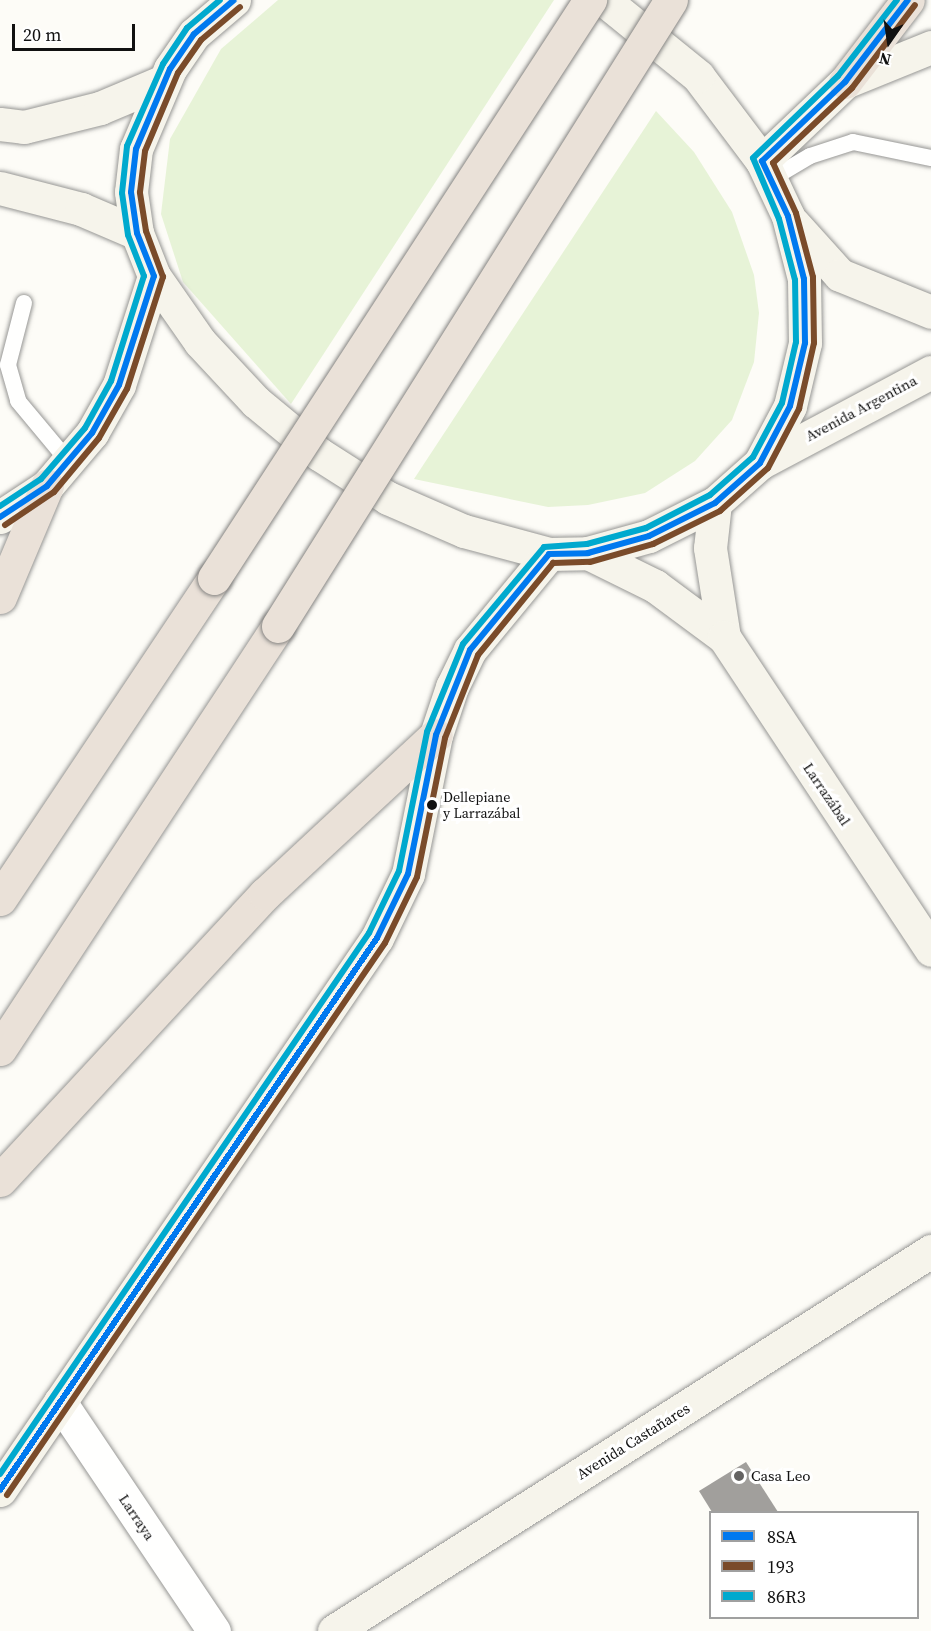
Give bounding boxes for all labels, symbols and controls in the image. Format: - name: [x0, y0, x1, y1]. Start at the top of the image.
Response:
- scale bar: [15, 12, 138, 50]
- north arrow: [859, 12, 919, 72]
- text: 20 m: [23, 22, 61, 47]
- text: N: [877, 48, 893, 72]
- street label: Avenida Argentina: [802, 371, 920, 445]
- street label: Larrazábal: [799, 759, 855, 829]
- place label: Dellepiane y Larrazábal: [443, 789, 521, 822]
- marker: Dellepiane y Larrazábal: [426, 799, 438, 811]
- street label: Avenida Castañares: [573, 1399, 693, 1483]
- place label: Casa Leo: [751, 1467, 811, 1485]
- marker: Casa Leo: [732, 1469, 746, 1483]
- street label: Larraya: [115, 1491, 159, 1543]
- legend: [709, 1511, 919, 1619]
- text: 8SA: [767, 1524, 797, 1549]
- text: 193: [767, 1554, 794, 1579]
- text: 86R3: [767, 1584, 806, 1609]

